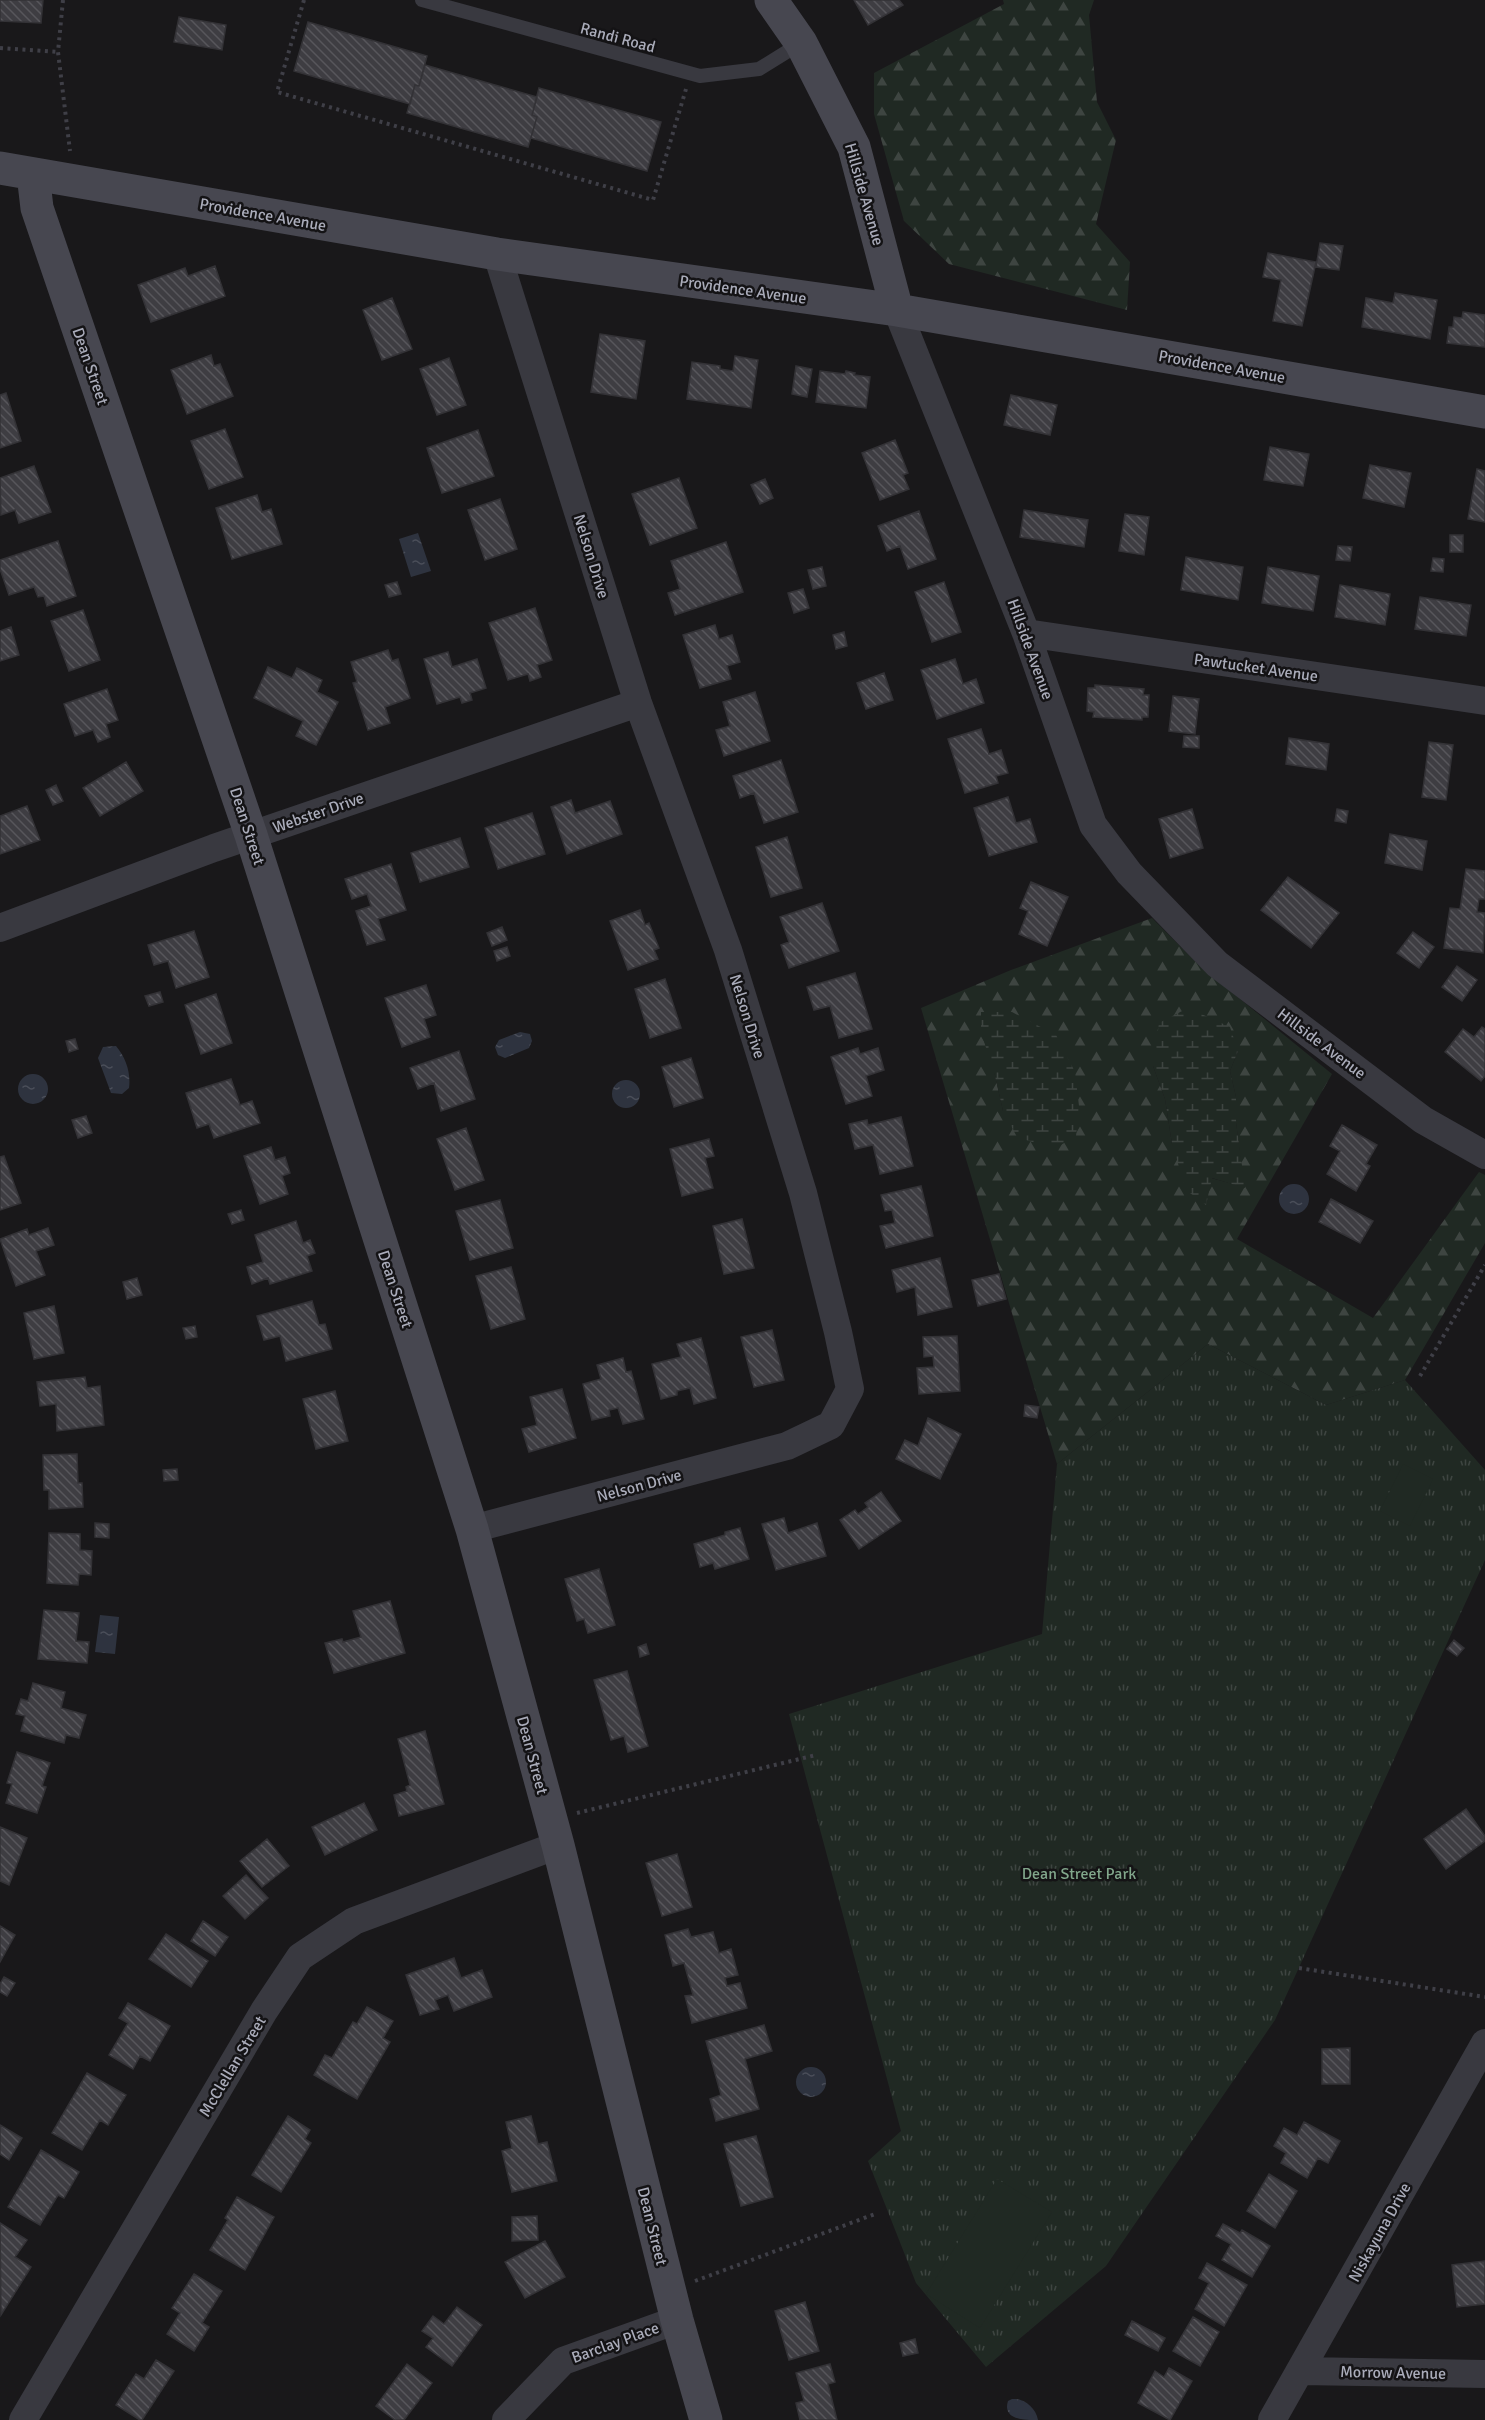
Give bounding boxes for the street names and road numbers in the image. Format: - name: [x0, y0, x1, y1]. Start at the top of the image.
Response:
- street label: Randi Road: [578, 18, 657, 58]
- street label: Hillside Avenue: [840, 141, 888, 248]
- street label: Providence Avenue: [198, 194, 328, 236]
- street label: Providence Avenue: [678, 271, 808, 309]
- street label: Dean Street: [68, 325, 113, 408]
- street label: Providence Avenue: [1157, 346, 1287, 388]
- street label: Nelson Drive: [569, 512, 613, 601]
- street label: Hillside Avenue: [1003, 596, 1058, 702]
- street label: Pawtucket Avenue: [1192, 649, 1319, 687]
- street label: Dean Street: [225, 785, 269, 868]
- street label: Webster Drive: [270, 788, 367, 838]
- street label: Nelson Drive: [725, 972, 769, 1061]
- street label: Hillside Avenue: [1273, 1004, 1370, 1084]
- street label: Dean Street: [373, 1248, 417, 1331]
- street label: Nelson Drive: [595, 1465, 684, 1507]
- street label: Dean Street: [512, 1714, 552, 1797]
- street label: McClellan Street: [195, 2012, 271, 2121]
- street label: Niskayuna Drive: [1344, 2179, 1415, 2286]
- street label: Dean Street: [633, 2185, 672, 2268]
- street label: Barclay Place: [569, 2318, 662, 2368]
- street label: Morrow Avenue: [1340, 2362, 1446, 2384]

